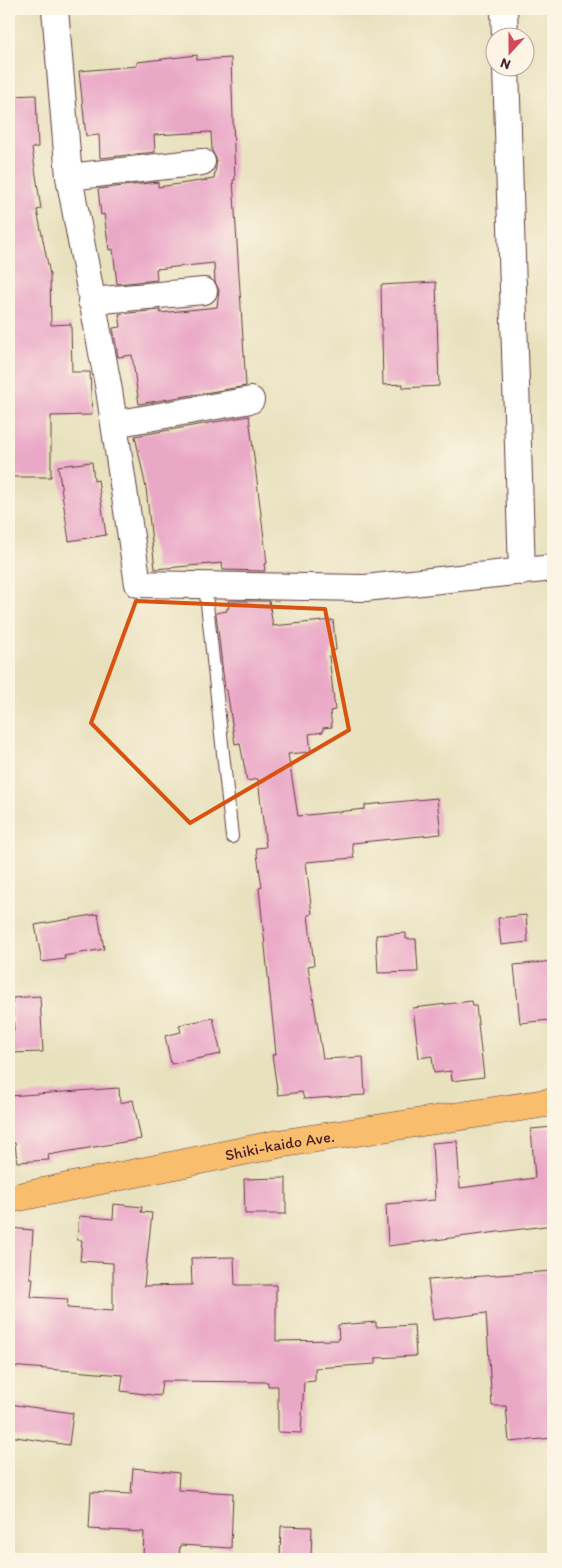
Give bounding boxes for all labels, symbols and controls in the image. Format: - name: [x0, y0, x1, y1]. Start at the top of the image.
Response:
- north arrow: [484, 28, 534, 78]
- text: N: [498, 54, 513, 73]
- street label: Shiki-kaido Ave.: [223, 1126, 336, 1165]

